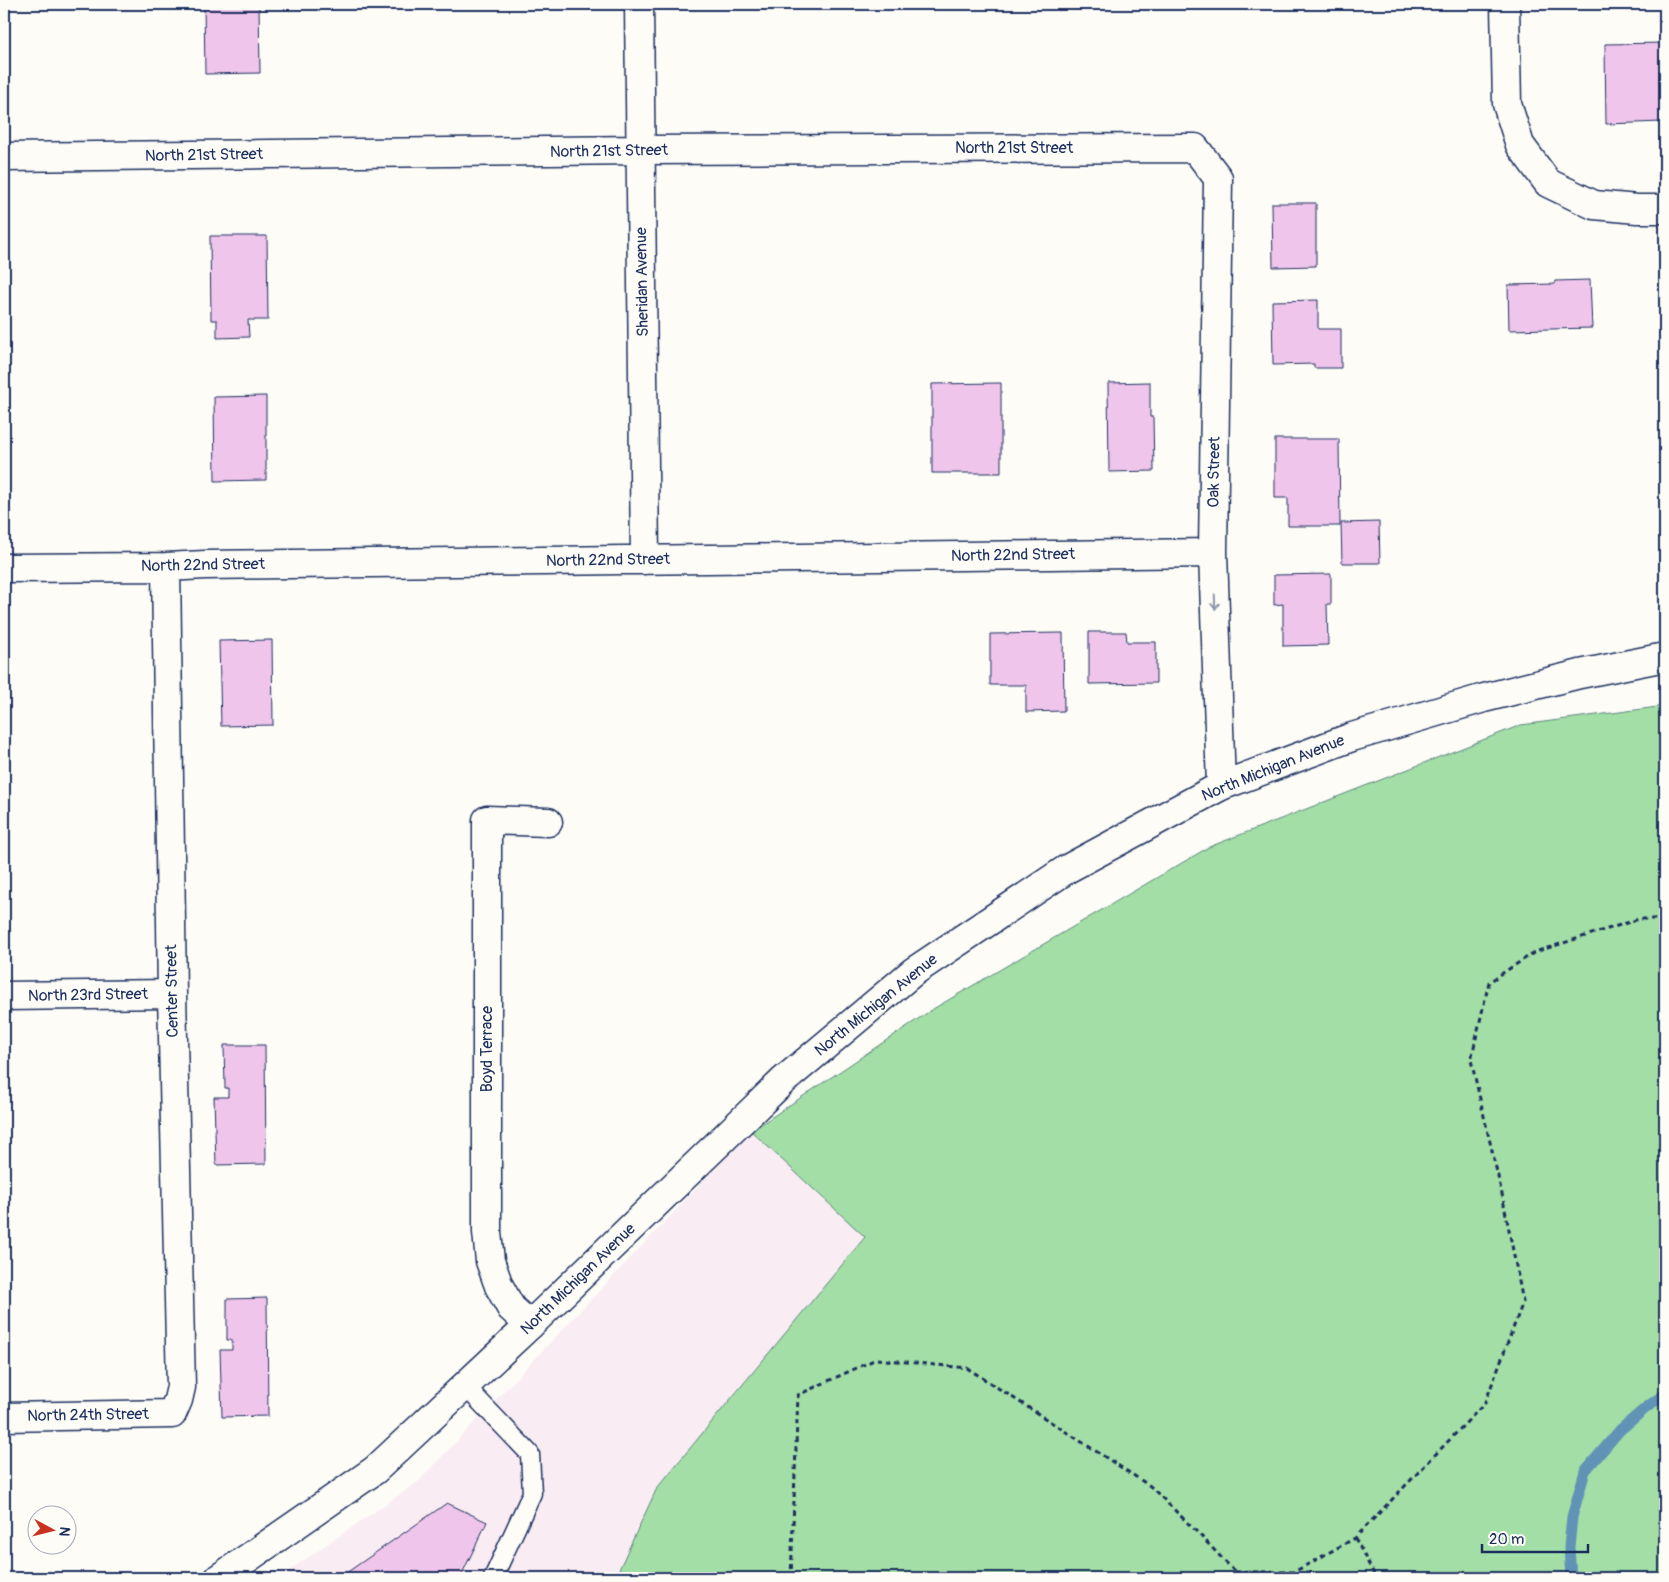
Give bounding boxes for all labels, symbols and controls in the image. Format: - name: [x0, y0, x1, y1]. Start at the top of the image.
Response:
- street label: North 21st Street: [955, 138, 1074, 158]
- street label: North 21st Street: [550, 140, 669, 162]
- street label: North 21st Street: [145, 144, 264, 166]
- street label: Sheridan Avenue: [631, 227, 653, 337]
- street label: Oak Street: [1203, 436, 1225, 508]
- street label: North 22nd Street: [951, 544, 1076, 566]
- street label: North 22nd Street: [546, 549, 671, 571]
- street label: North 22nd Street: [141, 554, 266, 576]
- one-way arrow: [1210, 594, 1219, 610]
- street label: North Michigan Avenue: [1199, 730, 1347, 806]
- street label: Center Street: [161, 944, 183, 1038]
- street label: North Michigan Avenue: [811, 949, 942, 1061]
- street label: North 23rd Street: [28, 984, 149, 1006]
- street label: Boyd Terrace: [477, 1006, 497, 1092]
- street label: North Michigan Avenue: [516, 1219, 640, 1339]
- street label: North 24th Street: [27, 1404, 150, 1426]
- north arrow: [28, 1504, 78, 1554]
- scale bar: [1482, 1522, 1588, 1554]
- text: N: [55, 1526, 73, 1537]
- text: 20 m: [1489, 1530, 1524, 1549]

